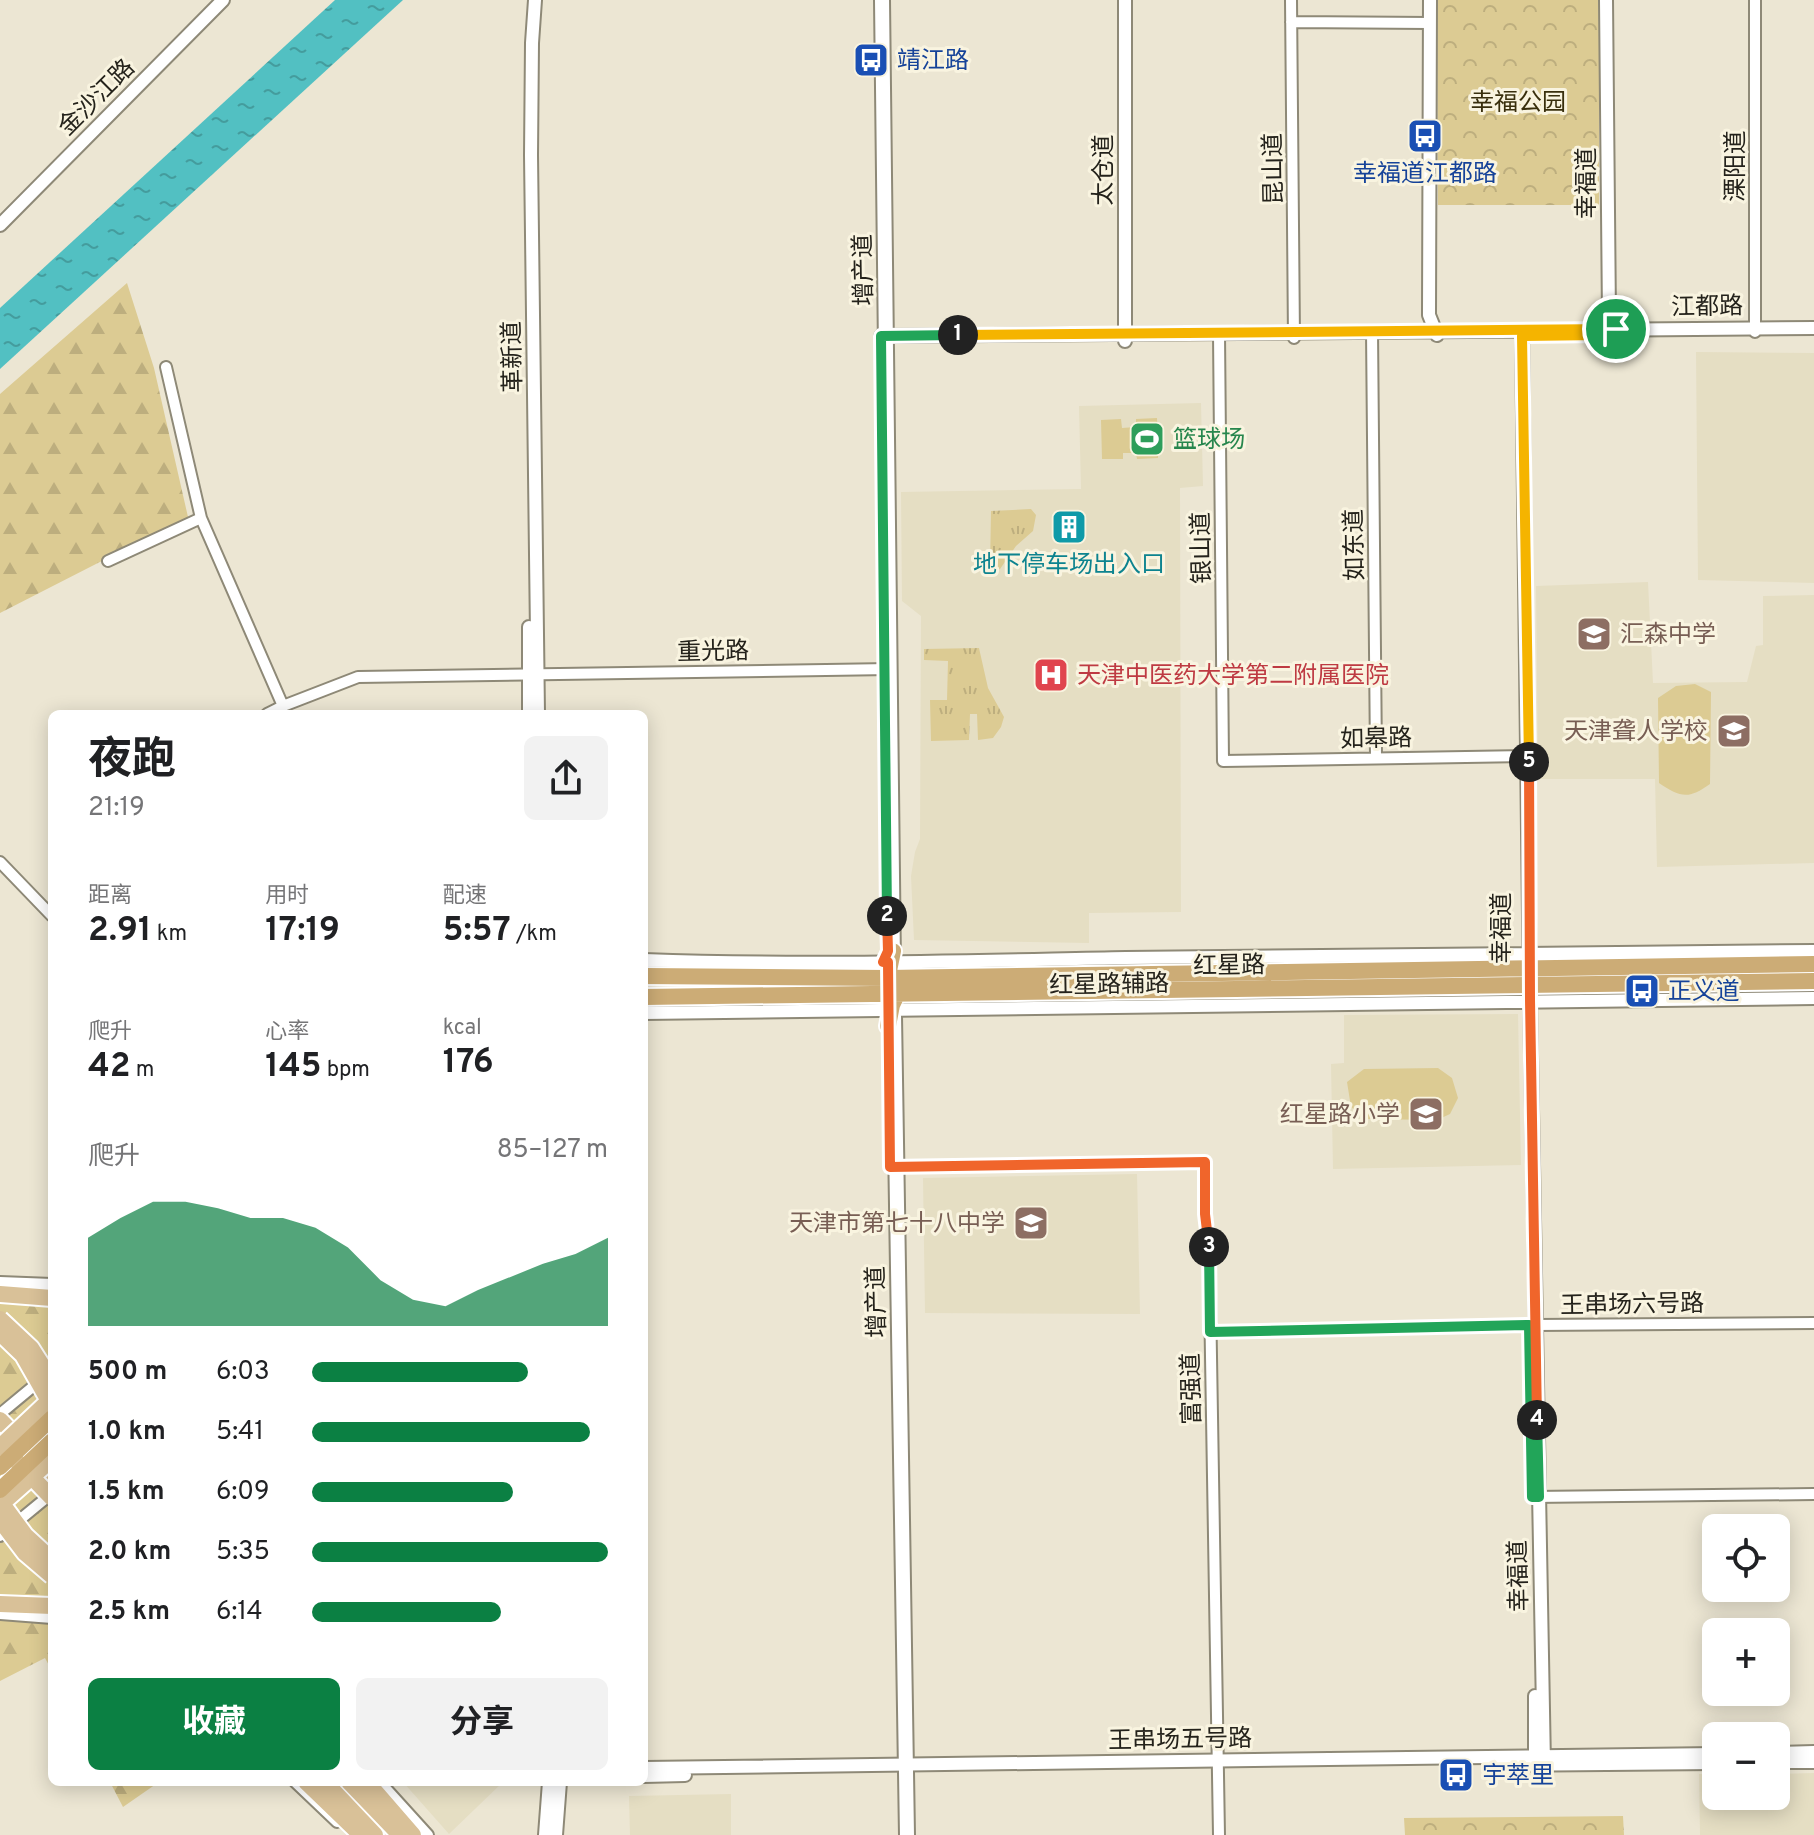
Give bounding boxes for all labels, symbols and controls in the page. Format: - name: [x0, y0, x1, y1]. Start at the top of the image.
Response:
- bus stop icon: 靖江路: [852, 41, 890, 79]
- place label: 靖江路: [897, 47, 969, 77]
- street label: 金沙江路: [53, 54, 142, 143]
- park label: 幸福公园: [1470, 89, 1566, 119]
- bus stop icon: 幸福道江都路: [1406, 117, 1444, 155]
- street label: 溧阳道: [1722, 130, 1752, 202]
- street label: 昆山道: [1259, 133, 1291, 205]
- street label: 太仓道: [1090, 134, 1120, 206]
- street label: 幸福道: [1573, 147, 1603, 219]
- place label: 幸福道江都路: [1353, 160, 1497, 190]
- street label: 增产道: [849, 234, 881, 306]
- street label: 江都路: [1671, 292, 1743, 324]
- pin: [1582, 295, 1650, 363]
- icon: arrive: [1594, 307, 1638, 351]
- pin: 1: [938, 315, 978, 355]
- street label: 革新道: [498, 321, 530, 393]
- text: 1: [954, 321, 962, 348]
- sports icon: 篮球场: [1128, 420, 1166, 458]
- place label: 篮球场: [1173, 426, 1245, 456]
- building icon: 地下停车场出入口: [1050, 508, 1088, 546]
- street label: 如东道: [1340, 509, 1372, 581]
- street label: 银山道: [1187, 512, 1219, 584]
- place label: 地下停车场出入口: [973, 551, 1165, 581]
- school or university icon: 汇森中学: [1575, 615, 1613, 653]
- place label: 汇森中学: [1620, 621, 1716, 651]
- street label: 重光路: [677, 637, 749, 669]
- hospital icon: 天津中医药大学第二附属医院: [1032, 656, 1070, 694]
- place label: 天津中医药大学第二附属医院: [1077, 662, 1389, 692]
- school or university icon: 天津聋人学校: [1715, 712, 1753, 750]
- place label: 天津聋人学校: [1564, 718, 1708, 748]
- street label: 如皋路: [1340, 724, 1412, 756]
- text: 夜跑: [88, 734, 176, 790]
- button: share: [524, 736, 608, 820]
- pin: 5: [1509, 742, 1549, 782]
- text: 5: [1522, 748, 1536, 775]
- text: 21:19: [88, 792, 145, 825]
- text: 距离: [88, 883, 132, 910]
- text: 用时: [265, 883, 309, 910]
- text: 配速: [443, 883, 487, 910]
- street label: 幸福道: [1488, 892, 1518, 964]
- pin: 2: [867, 896, 907, 936]
- text: 2: [880, 902, 894, 929]
- text: 2.91: [88, 910, 152, 953]
- text: 17:19: [265, 910, 340, 953]
- text: 5:57: [443, 910, 511, 953]
- text: km: [152, 921, 187, 948]
- text: /km: [511, 921, 557, 948]
- street label: 红星路: [1193, 951, 1265, 983]
- street label: 红星路辅路: [1049, 970, 1169, 1002]
- bus stop icon: 正义道: [1623, 972, 1661, 1010]
- place label: 正义道: [1668, 978, 1740, 1008]
- text: kcal: [443, 1015, 482, 1042]
- text: 爬升: [88, 1019, 132, 1046]
- text: 心率: [265, 1019, 309, 1046]
- text: 176: [443, 1042, 494, 1085]
- text: 42: [88, 1046, 131, 1089]
- text: 145: [265, 1046, 322, 1089]
- text: m: [131, 1057, 154, 1084]
- text: bpm: [322, 1057, 370, 1084]
- school or university icon: 红星路小学: [1407, 1095, 1445, 1133]
- place label: 红星路小学: [1280, 1101, 1400, 1131]
- text: 85–127 m: [497, 1134, 608, 1167]
- text: 爬升: [88, 1141, 140, 1174]
- school or university icon: 天津市第七十八中学: [1012, 1204, 1050, 1242]
- place label: 天津市第七十八中学: [789, 1210, 1005, 1240]
- pin: 3: [1189, 1227, 1229, 1267]
- text: 3: [1202, 1233, 1216, 1260]
- street label: 增产道: [862, 1266, 894, 1338]
- street label: 王串场六号路: [1560, 1290, 1704, 1322]
- street label: 富强道: [1177, 1353, 1209, 1425]
- text: 500 m: [88, 1356, 167, 1389]
- text: 6:03: [216, 1356, 270, 1389]
- pin: 4: [1517, 1400, 1557, 1440]
- text: 4: [1530, 1406, 1544, 1433]
- text: 1.0 km: [88, 1416, 166, 1449]
- text: 5:41: [216, 1416, 264, 1449]
- text: 1.5 km: [88, 1476, 165, 1509]
- text: 6:09: [216, 1476, 270, 1509]
- map controls: [1702, 1514, 1790, 1810]
- button: locate: [1702, 1514, 1790, 1602]
- text: 2.0 km: [88, 1536, 171, 1569]
- text: 5:35: [216, 1536, 270, 1569]
- street label: 幸福道: [1504, 1540, 1536, 1612]
- text: 2.5 km: [88, 1596, 170, 1629]
- text: 6:14: [216, 1596, 263, 1629]
- button: +: [1702, 1618, 1790, 1706]
- button: 收藏: [88, 1678, 340, 1770]
- button: 分享: [356, 1678, 608, 1770]
- button: −: [1702, 1722, 1790, 1810]
- street label: 王串场五号路: [1108, 1725, 1252, 1757]
- bus stop icon: 宇萃里: [1437, 1756, 1475, 1794]
- place label: 宇萃里: [1482, 1762, 1554, 1792]

